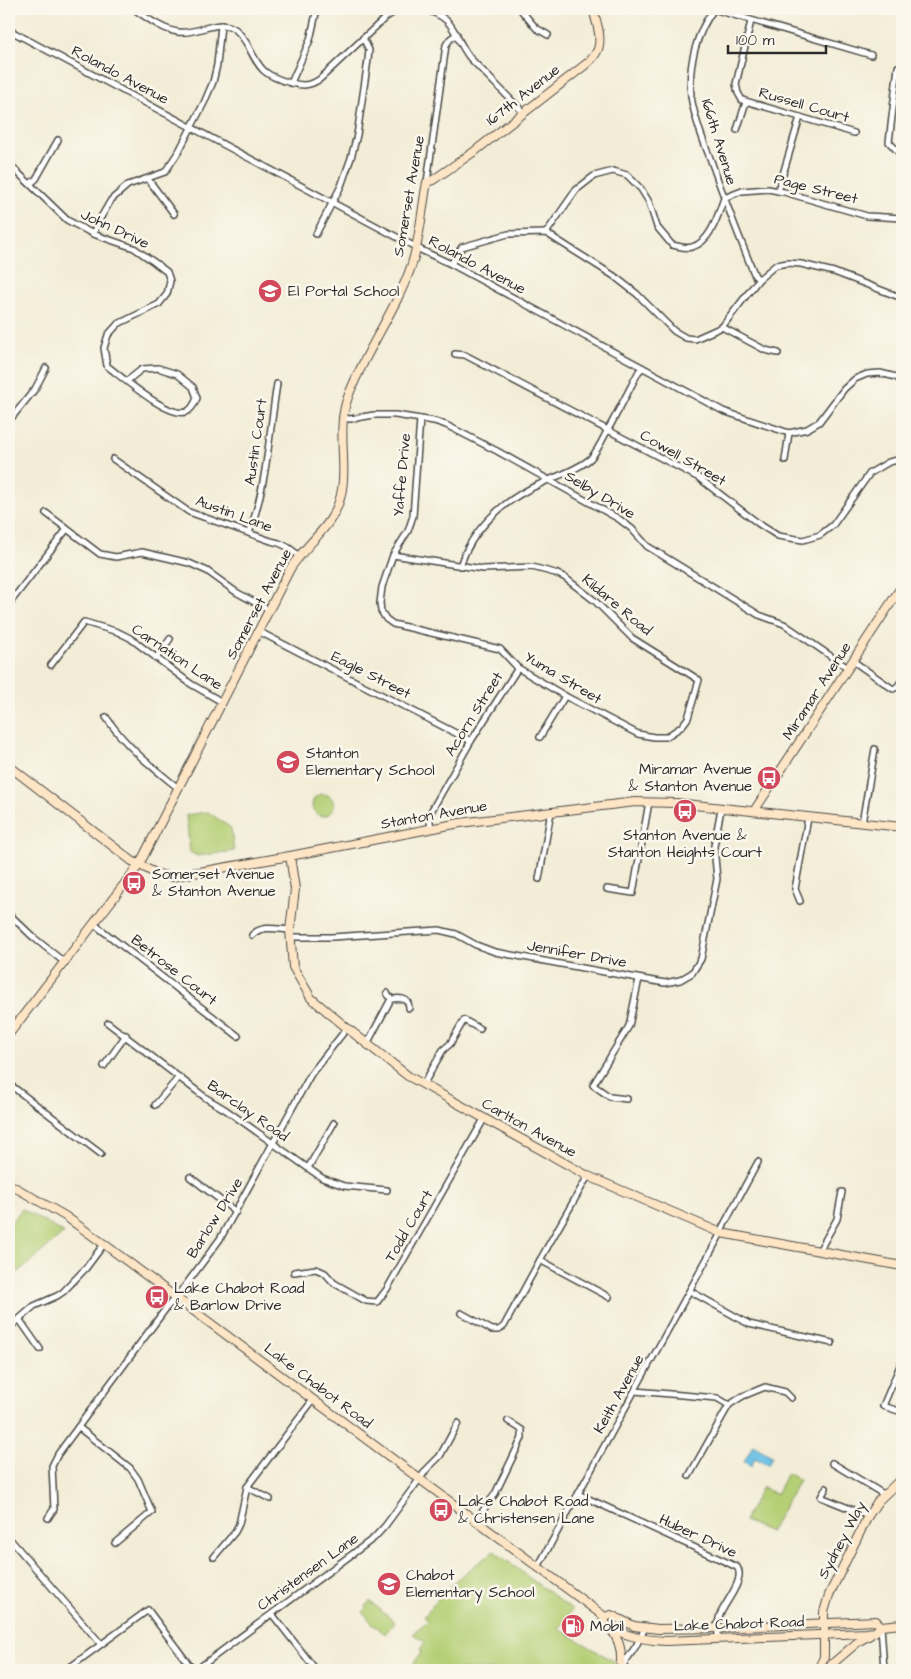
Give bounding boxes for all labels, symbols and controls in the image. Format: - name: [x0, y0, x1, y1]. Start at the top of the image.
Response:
- scale bar: [728, 22, 826, 54]
- text: 100 m: [736, 30, 775, 51]
- street label: Rolando Avenue: [68, 40, 172, 110]
- street label: 167th Avenue: [482, 59, 564, 131]
- street label: Russell Court: [756, 82, 852, 128]
- street label: 166th Avenue: [696, 96, 742, 188]
- street label: Somerset Avenue: [388, 134, 430, 258]
- street label: Page Street: [772, 168, 860, 210]
- street label: John Drive: [77, 204, 153, 254]
- street label: Rolando Avenue: [425, 230, 529, 300]
- school or university icon: El Portal School: [257, 278, 283, 304]
- place label: El Portal School: [288, 281, 399, 302]
- street label: Austin Court: [240, 397, 272, 487]
- street label: Cowell Street: [636, 425, 730, 491]
- street label: Yaffe Drive: [388, 432, 416, 518]
- street label: Selby Drive: [560, 466, 639, 525]
- street label: Austin Lane: [193, 490, 275, 538]
- street label: Somerset Avenue: [221, 545, 297, 663]
- street label: Kildare Road: [577, 569, 657, 641]
- street label: Carnation Lane: [127, 619, 227, 695]
- street label: Miramar Avenue: [777, 638, 857, 744]
- street label: Eagle Street: [327, 646, 415, 705]
- street label: Yuma Street: [520, 647, 606, 709]
- street label: Acorn Street: [440, 668, 508, 760]
- place label: Stanton Elementary School: [306, 743, 435, 782]
- school or university icon: Stanton Elementary School: [275, 749, 301, 775]
- place label: Miramar Avenue & Stanton Avenue: [628, 759, 752, 797]
- bus stop icon: Miramar Avenue & Stanton Avenue: [756, 765, 782, 791]
- street label: Stanton Avenue: [379, 795, 489, 835]
- bus stop icon: Stanton Avenue & Stanton Heights Court: [672, 798, 698, 824]
- place label: Stanton Avenue & Stanton Heights Court: [608, 825, 762, 864]
- place label: Somerset Avenue & Stanton Avenue: [152, 864, 276, 902]
- bus stop icon: Somerset Avenue & Stanton Avenue: [121, 870, 147, 896]
- street label: Betrose Court: [126, 930, 222, 1010]
- street label: Jennifer Drive: [526, 935, 628, 973]
- street label: Barclay Road: [203, 1075, 293, 1148]
- street label: Carlton Avenue: [478, 1093, 580, 1163]
- street label: Barlow Drive: [182, 1174, 248, 1262]
- street label: Todd Court: [380, 1186, 438, 1266]
- place label: Lake Chabot Road & Barlow Drive: [174, 1278, 305, 1316]
- bus stop icon: Lake Chabot Road & Barlow Drive: [144, 1284, 170, 1310]
- street label: Lake Chabot Road: [260, 1338, 377, 1434]
- street label: Keith Avenue: [589, 1351, 649, 1437]
- place label: Lake Chabot Road & Christensen Lane: [458, 1491, 595, 1529]
- bus stop icon: Lake Chabot Road & Christensen Lane: [428, 1497, 454, 1523]
- street label: Sydney Way: [813, 1497, 872, 1583]
- street label: Huber Drive: [656, 1509, 740, 1563]
- street label: Christensen Lane: [253, 1528, 363, 1616]
- place label: Chabot Elementary School: [406, 1565, 535, 1604]
- school or university icon: Chabot Elementary School: [376, 1571, 402, 1597]
- street label: Lake Chabot Road: [673, 1611, 805, 1637]
- fuel station icon: Mobil: [560, 1613, 586, 1639]
- place label: Mobil: [590, 1616, 624, 1637]

